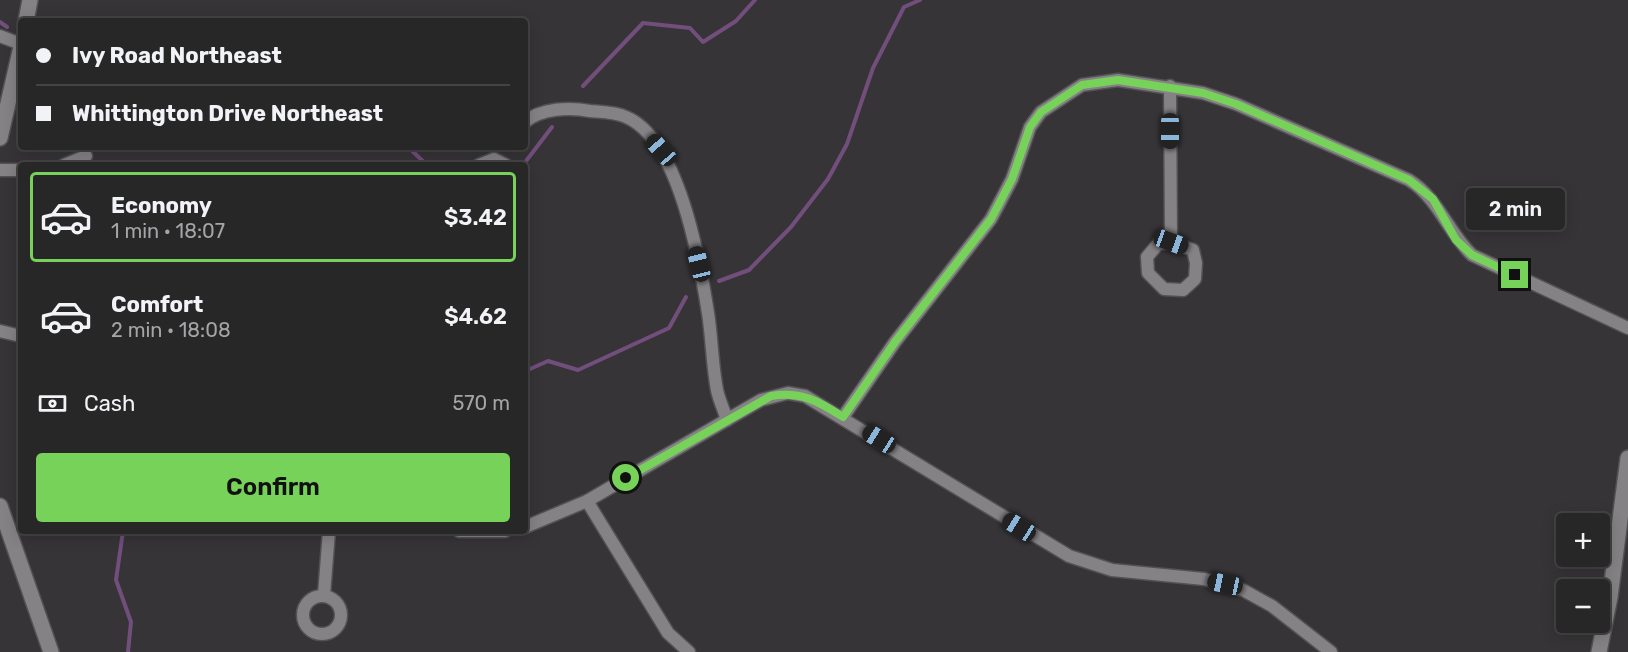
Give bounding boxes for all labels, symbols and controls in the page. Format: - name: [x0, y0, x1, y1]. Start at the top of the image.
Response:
- text: Ivy Road Northeast: [72, 42, 282, 69]
- text: Whittington Drive Northeast: [72, 100, 383, 127]
- car: [1161, 113, 1179, 149]
- car: [642, 131, 680, 169]
- callout: 2 min: [1466, 188, 1564, 230]
- icon: car: [39, 190, 93, 244]
- text: Economy: [111, 192, 212, 219]
- text: 2 min: [1489, 197, 1542, 221]
- text: $3.42: [444, 204, 507, 231]
- text: 1 min · 18:07: [111, 219, 225, 243]
- car: [1151, 227, 1191, 257]
- car: [686, 244, 712, 284]
- route end: [1501, 261, 1528, 288]
- icon: car: [39, 289, 93, 343]
- text: Comfort: [111, 291, 203, 318]
- text: $4.62: [444, 303, 507, 330]
- text: 2 min · 18:08: [111, 318, 231, 342]
- icon: cash: [36, 387, 69, 420]
- text: Cash: [84, 390, 135, 417]
- text: 570 m: [452, 391, 510, 415]
- car: [859, 422, 899, 456]
- button: Confirm: [36, 453, 510, 522]
- route start: [612, 464, 639, 491]
- car: [999, 510, 1039, 544]
- map controls: [1556, 513, 1610, 633]
- button: +: [1556, 513, 1610, 567]
- car: [1206, 571, 1244, 597]
- button: −: [1556, 579, 1610, 633]

